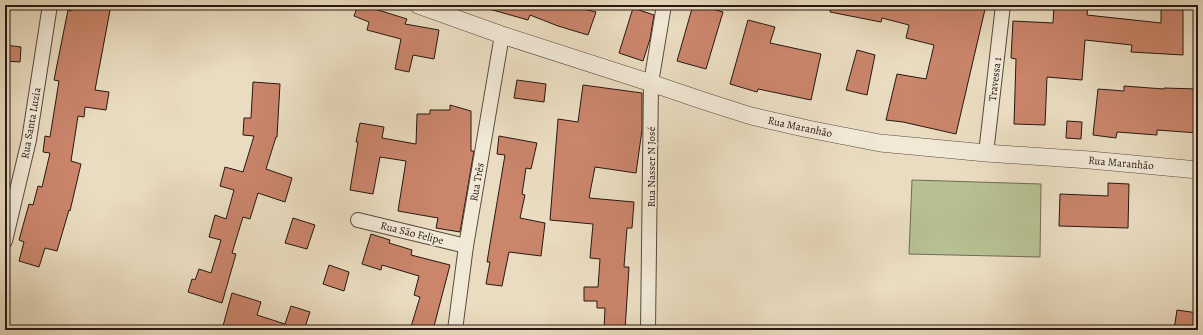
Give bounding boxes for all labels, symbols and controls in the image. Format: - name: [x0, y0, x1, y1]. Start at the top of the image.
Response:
- street label: Travessa 1: [985, 56, 1005, 102]
- street label: Rua Santa Luzia: [17, 85, 45, 160]
- street label: Rua Maranhão: [766, 113, 834, 141]
- street label: Rua Nasser N José: [644, 127, 659, 207]
- street label: Rua Maranhão: [1088, 153, 1155, 173]
- street label: Rua Três: [466, 162, 488, 202]
- street label: Rua São Felipe: [379, 218, 445, 248]

